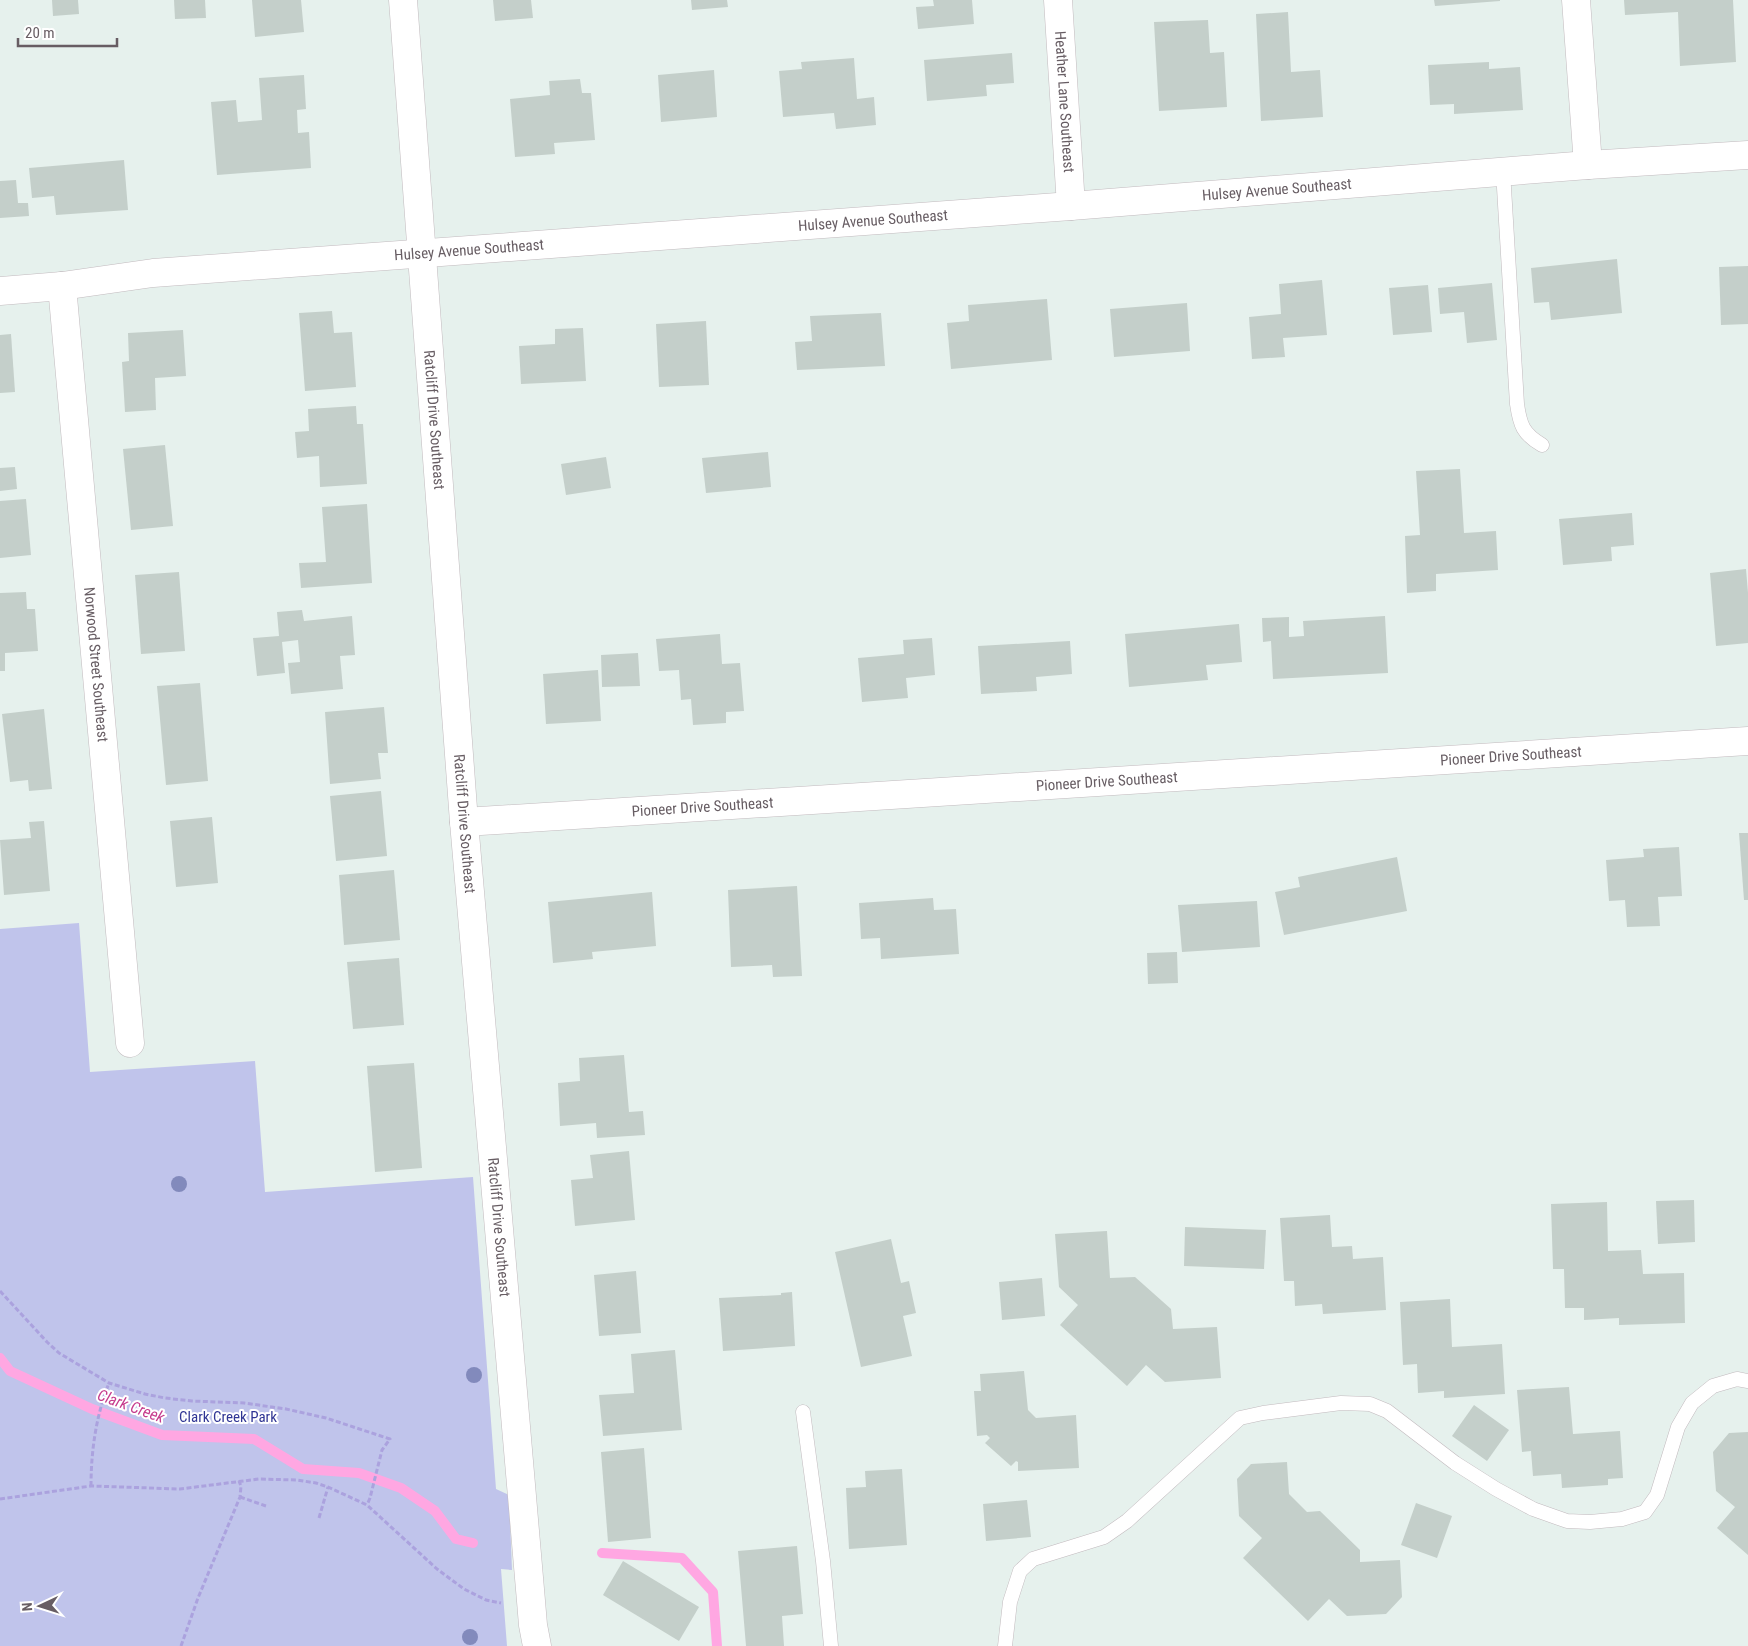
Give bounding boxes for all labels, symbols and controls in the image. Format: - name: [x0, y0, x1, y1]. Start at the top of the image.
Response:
- scale bar: [18, 15, 116, 47]
- text: 20 m: [25, 24, 55, 42]
- street label: Heather Lane Southeast: [1051, 30, 1078, 173]
- street label: Hulsey Avenue Southeast: [1201, 175, 1352, 205]
- street label: Hulsey Avenue Southeast: [798, 206, 948, 235]
- street label: Hulsey Avenue Southeast: [394, 235, 544, 264]
- street label: Ratcliff Drive Southeast: [420, 350, 448, 490]
- street label: Norwood Street Southeast: [80, 586, 112, 743]
- street label: Pioneer Drive Southeast: [1440, 743, 1582, 769]
- street label: Ratcliff Drive Southeast: [450, 753, 479, 894]
- street label: Pioneer Drive Southeast: [1035, 768, 1178, 795]
- street label: Pioneer Drive Southeast: [631, 794, 774, 820]
- street label: Ratcliff Drive Southeast: [484, 1157, 514, 1298]
- water label: Clark Creek: [95, 1385, 168, 1427]
- park label: Clark Creek Park: [179, 1408, 277, 1426]
- north arrow: [15, 1581, 65, 1631]
- text: N: [19, 1602, 35, 1612]

